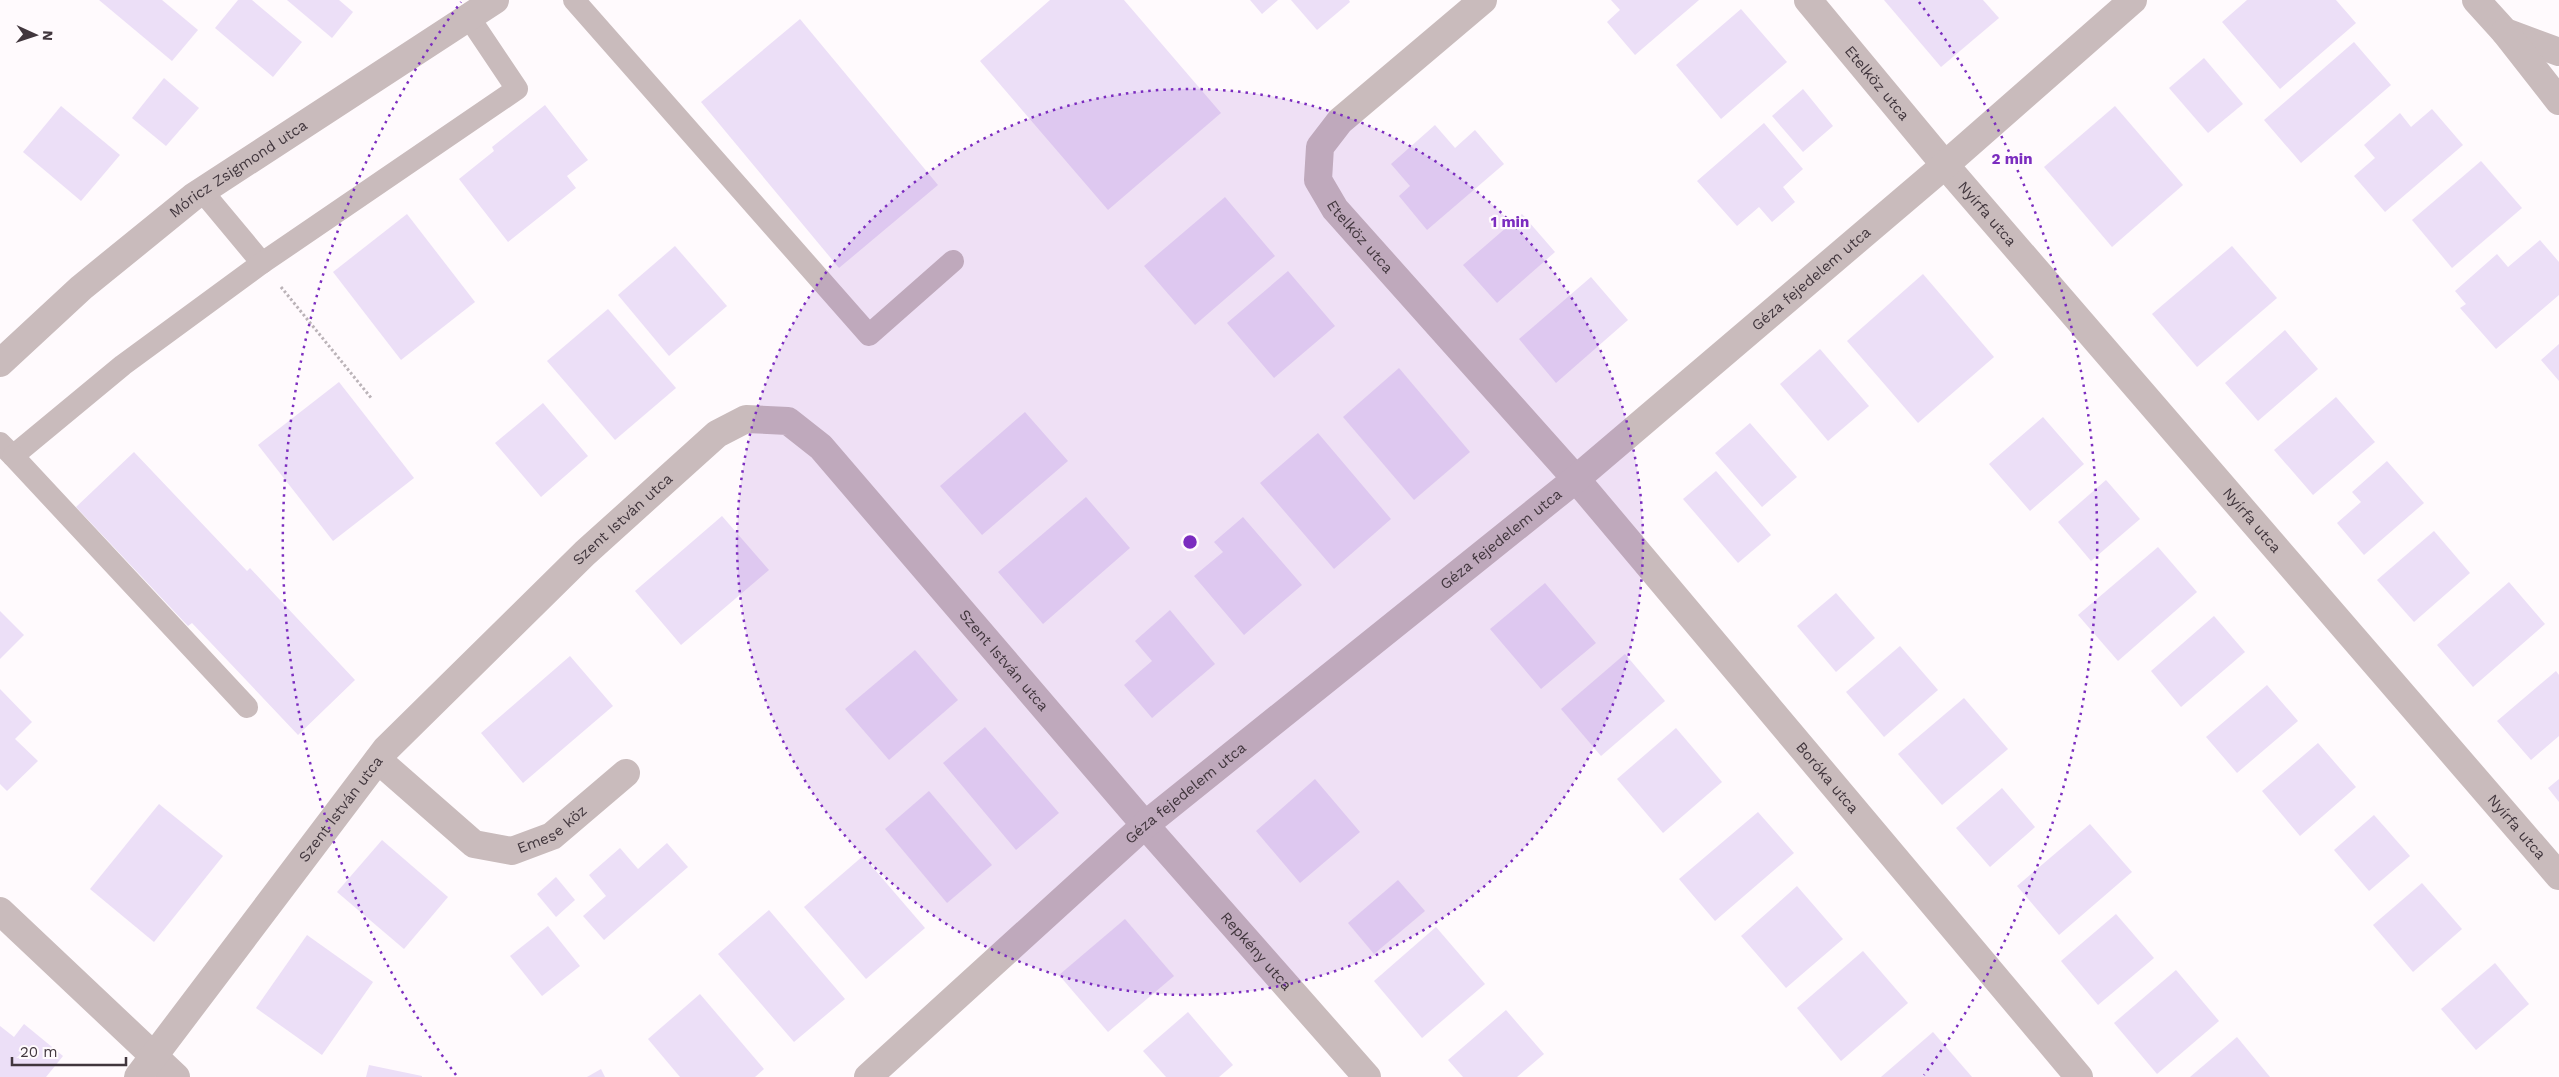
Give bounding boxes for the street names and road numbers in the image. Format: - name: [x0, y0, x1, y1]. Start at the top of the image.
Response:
- street label: Etelköz utca: [1841, 42, 1913, 124]
- street label: Móricz Zsigmond utca: [166, 116, 311, 222]
- street label: Nyírfa utca: [1954, 178, 2020, 250]
- street label: Etelköz utca: [1323, 197, 1397, 277]
- street label: Géza fejedelem utca: [1748, 223, 1875, 335]
- street label: Szent István utca: [569, 469, 677, 569]
- street label: Nyírfa utca: [2219, 484, 2285, 557]
- street label: Géza fejedelem utca: [1437, 485, 1566, 593]
- street label: Szent István utca: [955, 606, 1053, 715]
- street label: Géza fejedelem utca: [1121, 738, 1250, 848]
- street label: Boróka utca: [1792, 738, 1863, 817]
- street label: Szent István utca: [295, 752, 387, 866]
- street label: Nyírfa utca: [2484, 791, 2550, 863]
- street label: Emese köz: [515, 801, 590, 857]
- street label: Repkény utca: [1217, 908, 1296, 995]

